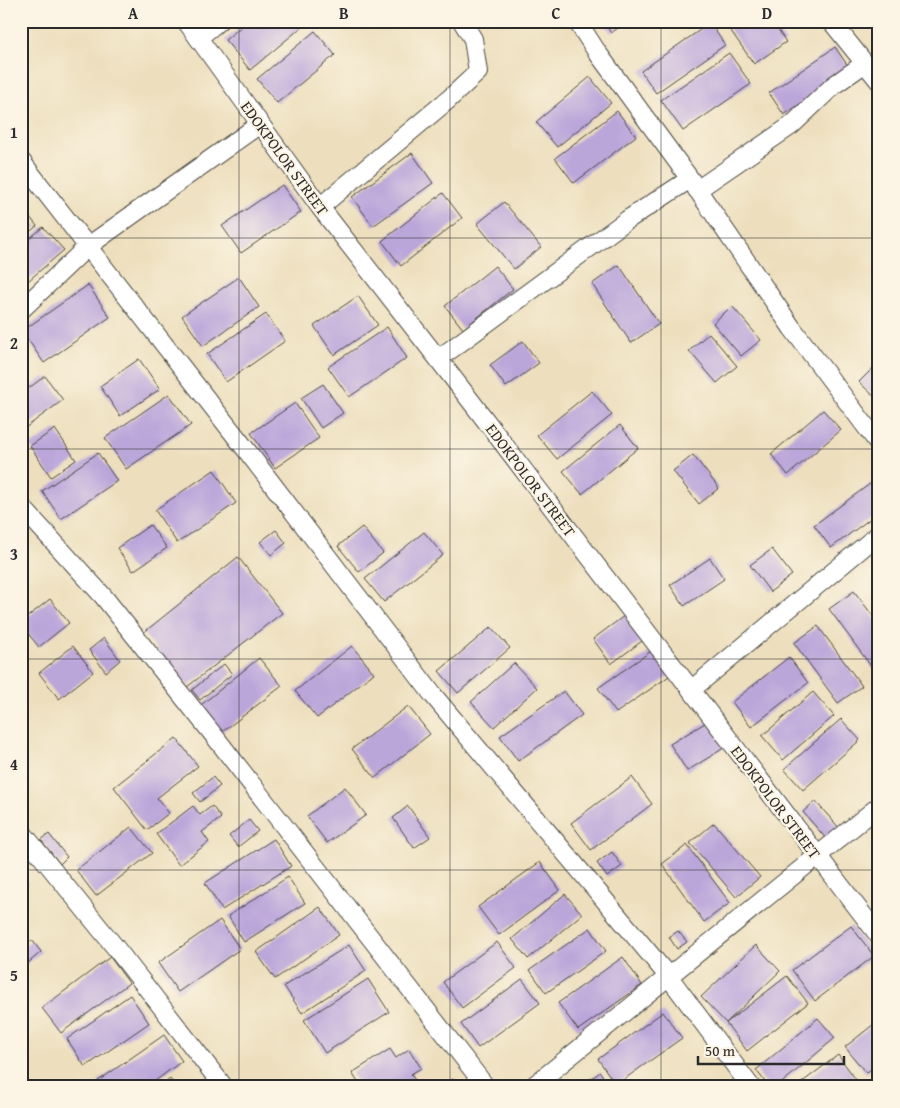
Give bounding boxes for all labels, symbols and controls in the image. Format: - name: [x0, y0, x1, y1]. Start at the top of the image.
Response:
- text: A: [128, 1, 139, 25]
- text: B: [339, 1, 349, 25]
- text: C: [551, 1, 561, 25]
- text: D: [762, 1, 772, 25]
- street label: EDOKPOLOR STREET: [235, 96, 335, 220]
- text: 1: [10, 120, 18, 144]
- text: 2: [10, 331, 18, 355]
- street label: EDOKPOLOR STREET: [480, 418, 582, 542]
- text: 3: [10, 542, 18, 566]
- street label: EDOKPOLOR STREET: [725, 740, 827, 864]
- text: 4: [10, 752, 18, 776]
- text: 5: [10, 963, 18, 987]
- scale bar: [698, 1033, 844, 1065]
- text: 50 m: [705, 1040, 736, 1061]

